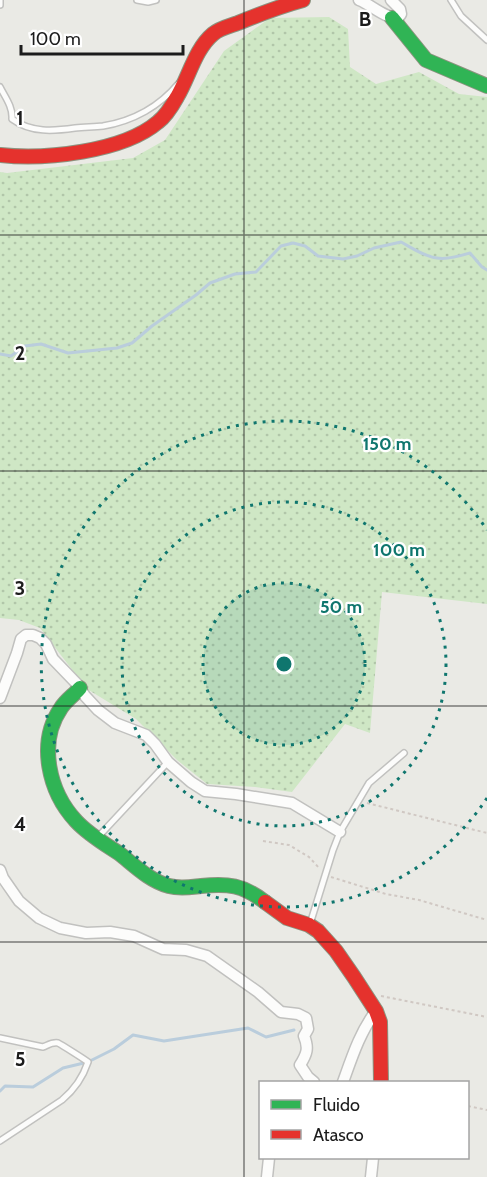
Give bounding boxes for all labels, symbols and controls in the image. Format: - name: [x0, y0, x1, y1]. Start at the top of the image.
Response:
- text: B: [359, 7, 371, 31]
- scale bar: [21, 18, 183, 56]
- text: 100 m: [30, 28, 81, 50]
- text: 1: [16, 106, 24, 130]
- text: 2: [15, 341, 25, 365]
- text: 150 m: [363, 433, 411, 455]
- text: 100 m: [373, 539, 425, 561]
- text: 3: [15, 576, 25, 600]
- text: 50 m: [320, 596, 362, 618]
- centre of rings: [274, 654, 294, 674]
- text: 4: [14, 812, 26, 836]
- text: 5: [15, 1047, 25, 1071]
- legend: [259, 1081, 469, 1159]
- text: Fluido: [313, 1094, 360, 1116]
- text: Atasco: [313, 1124, 364, 1146]

